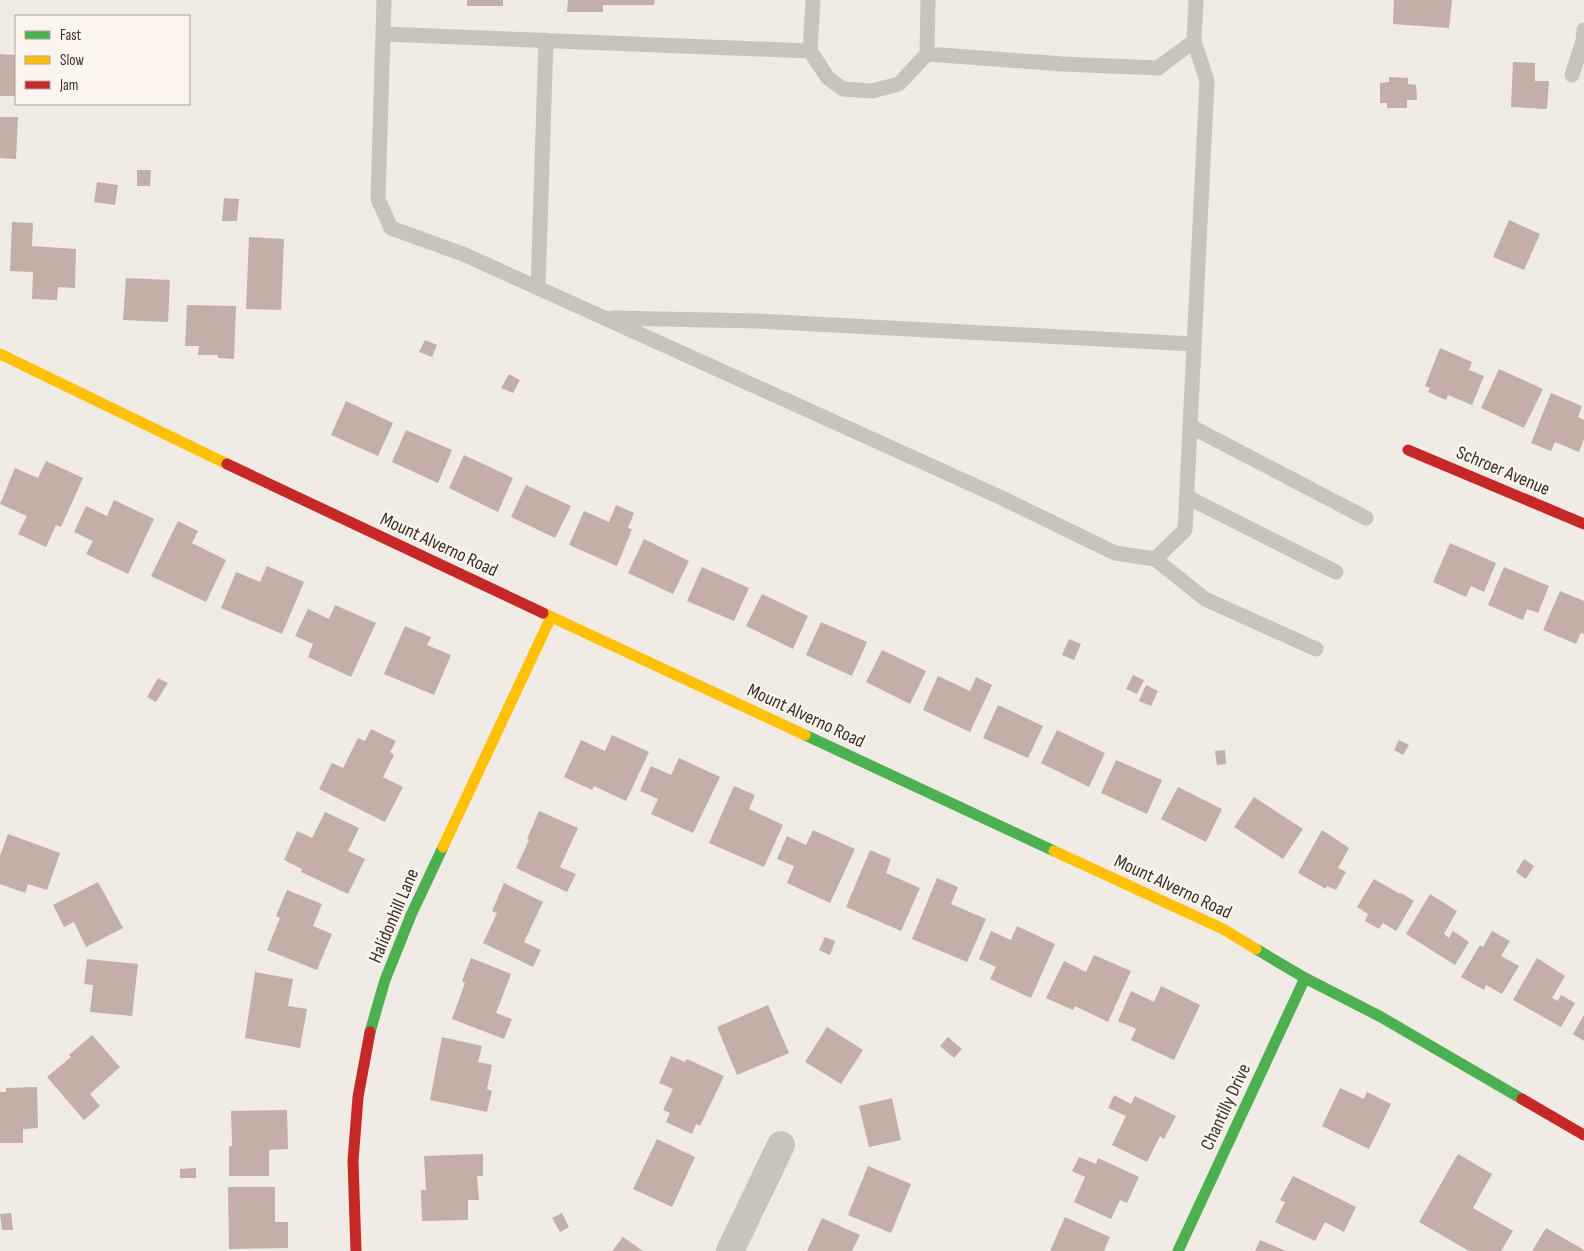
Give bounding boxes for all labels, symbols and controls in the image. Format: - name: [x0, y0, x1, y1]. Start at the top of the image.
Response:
- legend: [15, 15, 190, 105]
- text: Fast: [60, 26, 82, 45]
- text: Slow: [60, 51, 84, 70]
- text: Jam: [59, 76, 78, 95]
- street label: Schroer Avenue: [1453, 441, 1553, 501]
- street label: Mount Alverno Road: [377, 508, 501, 582]
- street label: Mount Alverno Road: [744, 679, 868, 753]
- street label: Mount Alverno Road: [1111, 850, 1235, 924]
- street label: Halidonhill Lane: [364, 865, 424, 967]
- street label: Chantilly Drive: [1196, 1060, 1256, 1154]

